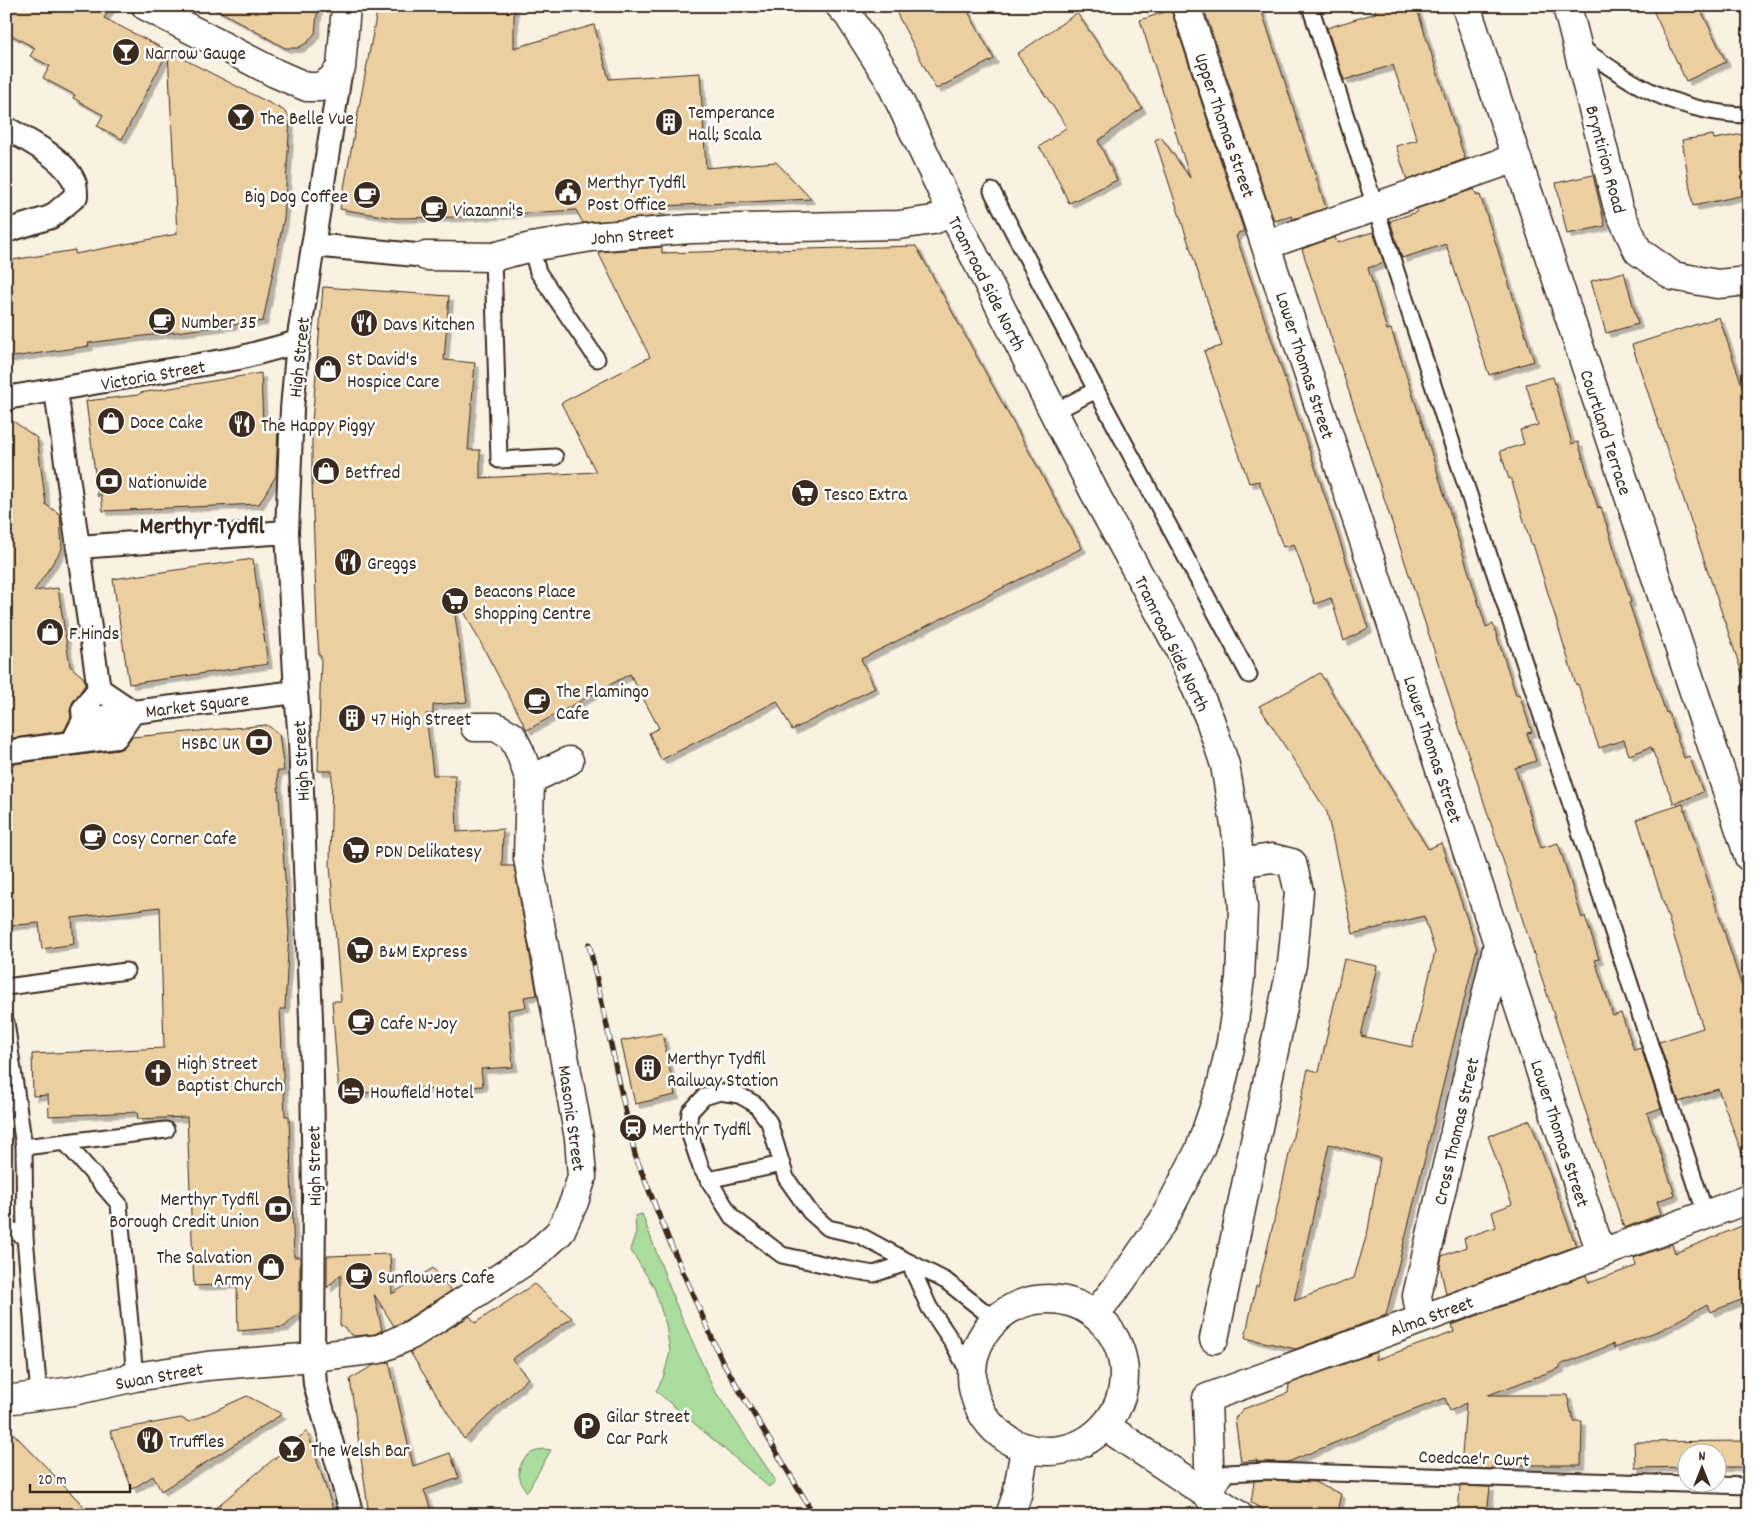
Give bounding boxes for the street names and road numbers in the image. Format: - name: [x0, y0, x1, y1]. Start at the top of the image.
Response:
- street label: Upper Thomas Street: [1185, 50, 1260, 202]
- street label: Bryntirion Road: [1576, 103, 1631, 217]
- street label: Tramroad Side North: [939, 212, 1031, 357]
- street label: John Street: [590, 220, 675, 255]
- street label: Lower Thomas Street: [1266, 289, 1339, 443]
- street label: High Street: [284, 316, 319, 399]
- street label: Victoria Street: [99, 355, 208, 400]
- street label: Courtland Terrace: [1571, 367, 1637, 499]
- street label: Tramroad Side North: [1125, 572, 1215, 717]
- street label: Lower Thomas Street: [1394, 673, 1467, 827]
- street label: Market Square: [144, 688, 251, 727]
- street label: High Street: [288, 720, 319, 802]
- street label: Cross Thomas Street: [1428, 1055, 1488, 1208]
- street label: Lower Thomas Street: [1521, 1057, 1594, 1211]
- street label: Masonic Street: [549, 1064, 590, 1173]
- street label: High Street: [302, 1125, 331, 1207]
- street label: Alma Street: [1387, 1291, 1478, 1346]
- street label: Swan Street: [114, 1357, 206, 1399]
- street label: Coedcae'r Cwrt: [1418, 1445, 1530, 1476]

